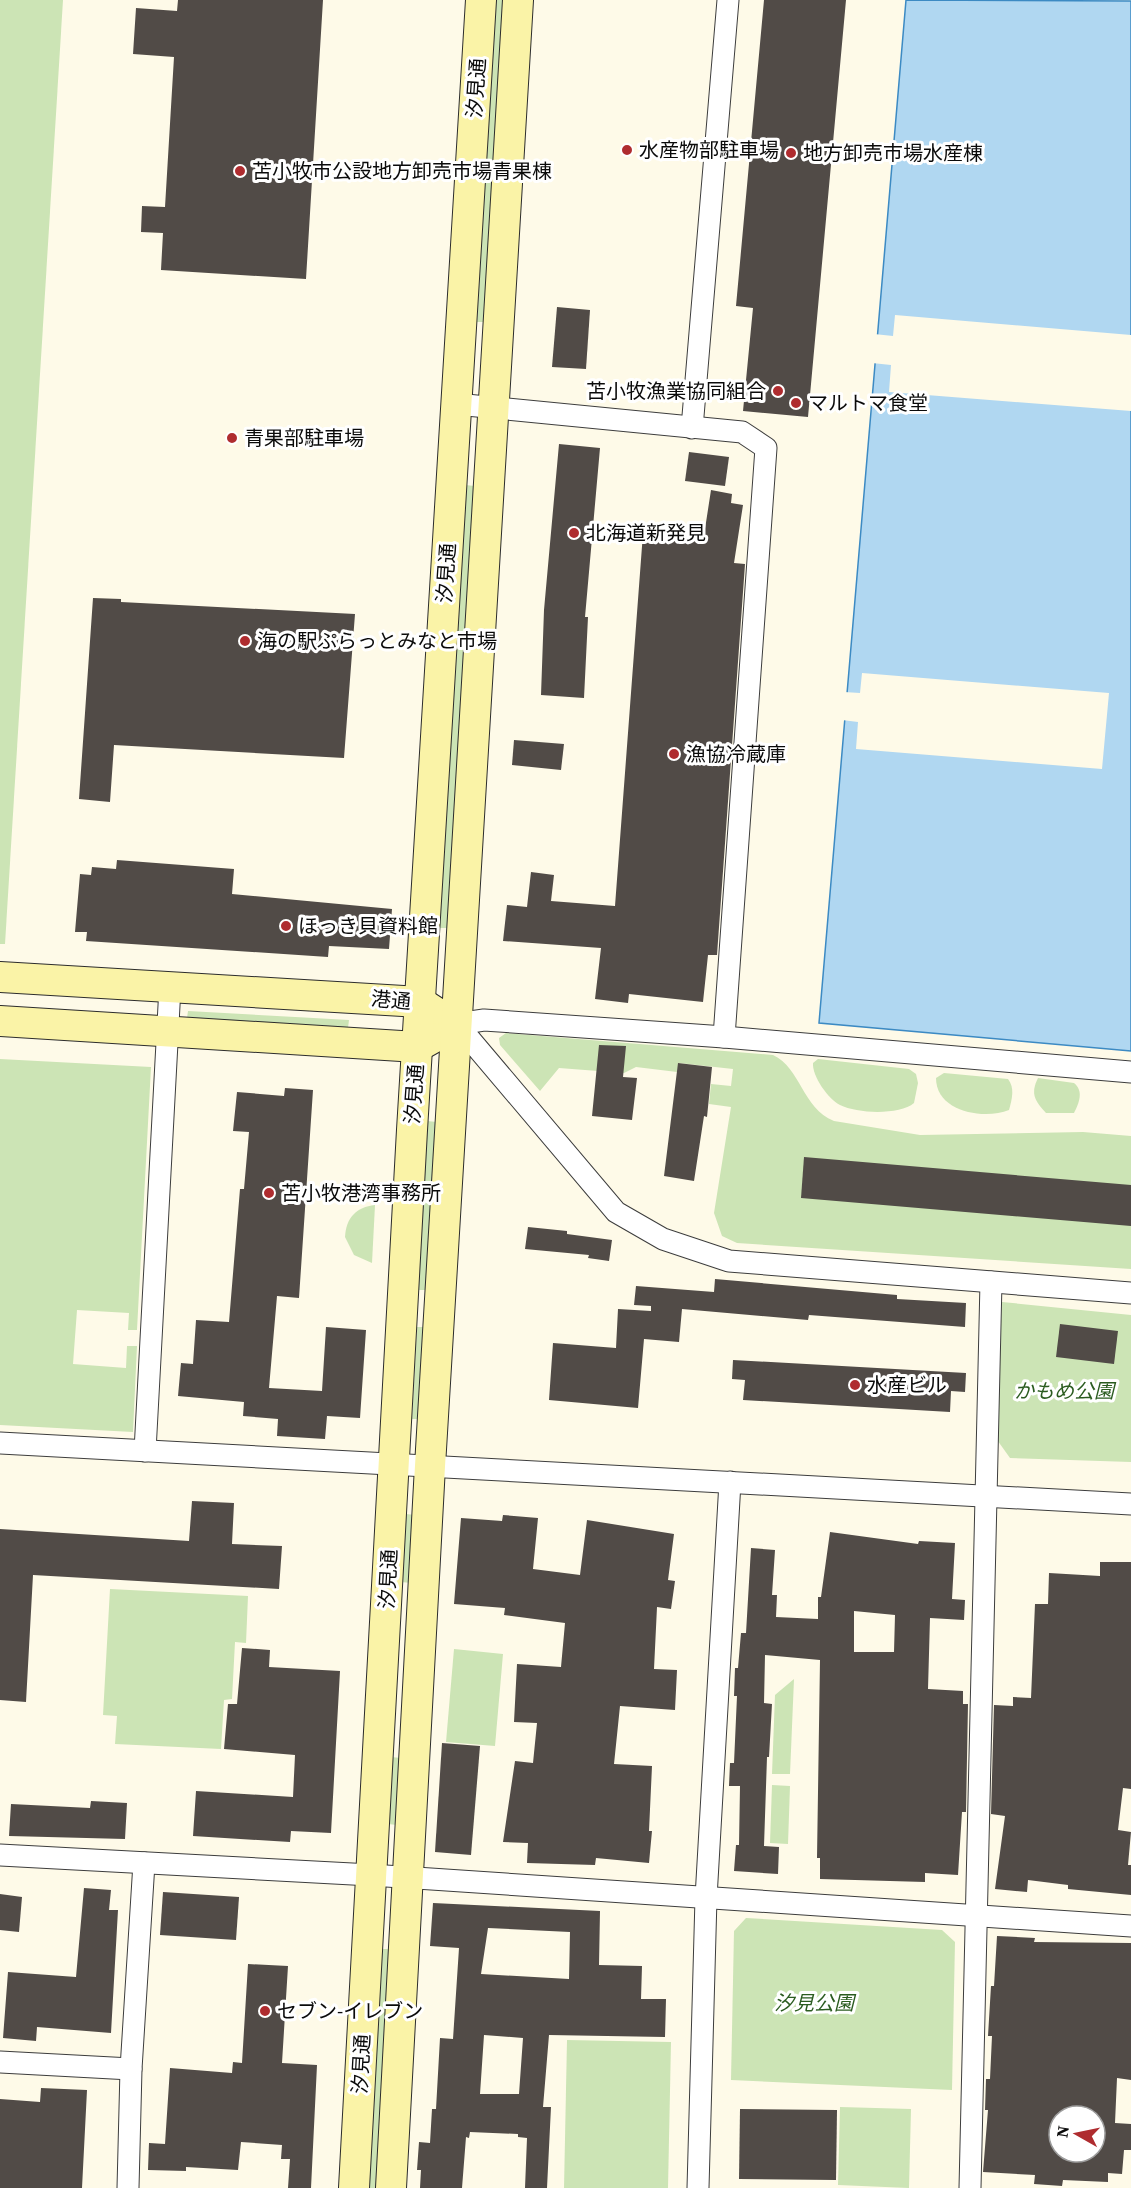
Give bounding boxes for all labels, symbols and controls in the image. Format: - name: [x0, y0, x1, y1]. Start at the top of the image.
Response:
- street label: 汐見通: [460, 57, 492, 119]
- place label: 水産物部駐車場: [639, 136, 779, 164]
- place label: 地方卸売市場水産棟: [803, 139, 983, 167]
- marker: 水産物部駐車場: [620, 143, 634, 157]
- marker: 地方卸売市場水産棟: [784, 146, 798, 160]
- place label: 苫小牧市公設地方卸売市場青果棟: [252, 157, 552, 185]
- marker: 苫小牧市公設地方卸売市場青果棟: [233, 164, 247, 178]
- place label: 苫小牧漁業協同組合: [586, 377, 766, 405]
- marker: 苫小牧漁業協同組合: [771, 384, 785, 398]
- place label: マルトマ食堂: [808, 389, 928, 417]
- marker: マルトマ食堂: [789, 396, 803, 410]
- place label: 青果部駐車場: [244, 424, 364, 452]
- marker: 青果部駐車場: [225, 431, 239, 445]
- place label: 北海道新発見: [586, 519, 706, 547]
- marker: 北海道新発見: [567, 526, 581, 540]
- street label: 汐見通: [430, 542, 462, 604]
- place label: 海の駅ぷらっとみなと市場: [257, 627, 497, 655]
- marker: 海の駅ぷらっとみなと市場: [238, 634, 252, 648]
- place label: 漁協冷蔵庫: [686, 740, 786, 768]
- marker: 漁協冷蔵庫: [667, 747, 681, 761]
- place label: ほっき貝資料館: [298, 912, 438, 940]
- marker: ほっき貝資料館: [279, 919, 293, 933]
- street label: 港通: [370, 984, 412, 1016]
- street label: 汐見通: [398, 1063, 430, 1125]
- place label: 苫小牧港湾事務所: [281, 1179, 441, 1207]
- marker: 苫小牧港湾事務所: [262, 1186, 276, 1200]
- place label: 水産ビル: [867, 1371, 947, 1399]
- park label: かもめ公園: [1014, 1377, 1117, 1405]
- marker: 水産ビル: [848, 1378, 862, 1392]
- street label: 汐見通: [372, 1548, 404, 1610]
- park label: 汐見公園: [774, 1989, 857, 2017]
- place label: セブン-イレブン: [277, 1997, 423, 2025]
- marker: セブン-イレブン: [258, 2004, 272, 2018]
- street label: 汐見通: [345, 2033, 377, 2095]
- north arrow: [1047, 2104, 1107, 2164]
- text: N: [1050, 2124, 1074, 2139]

